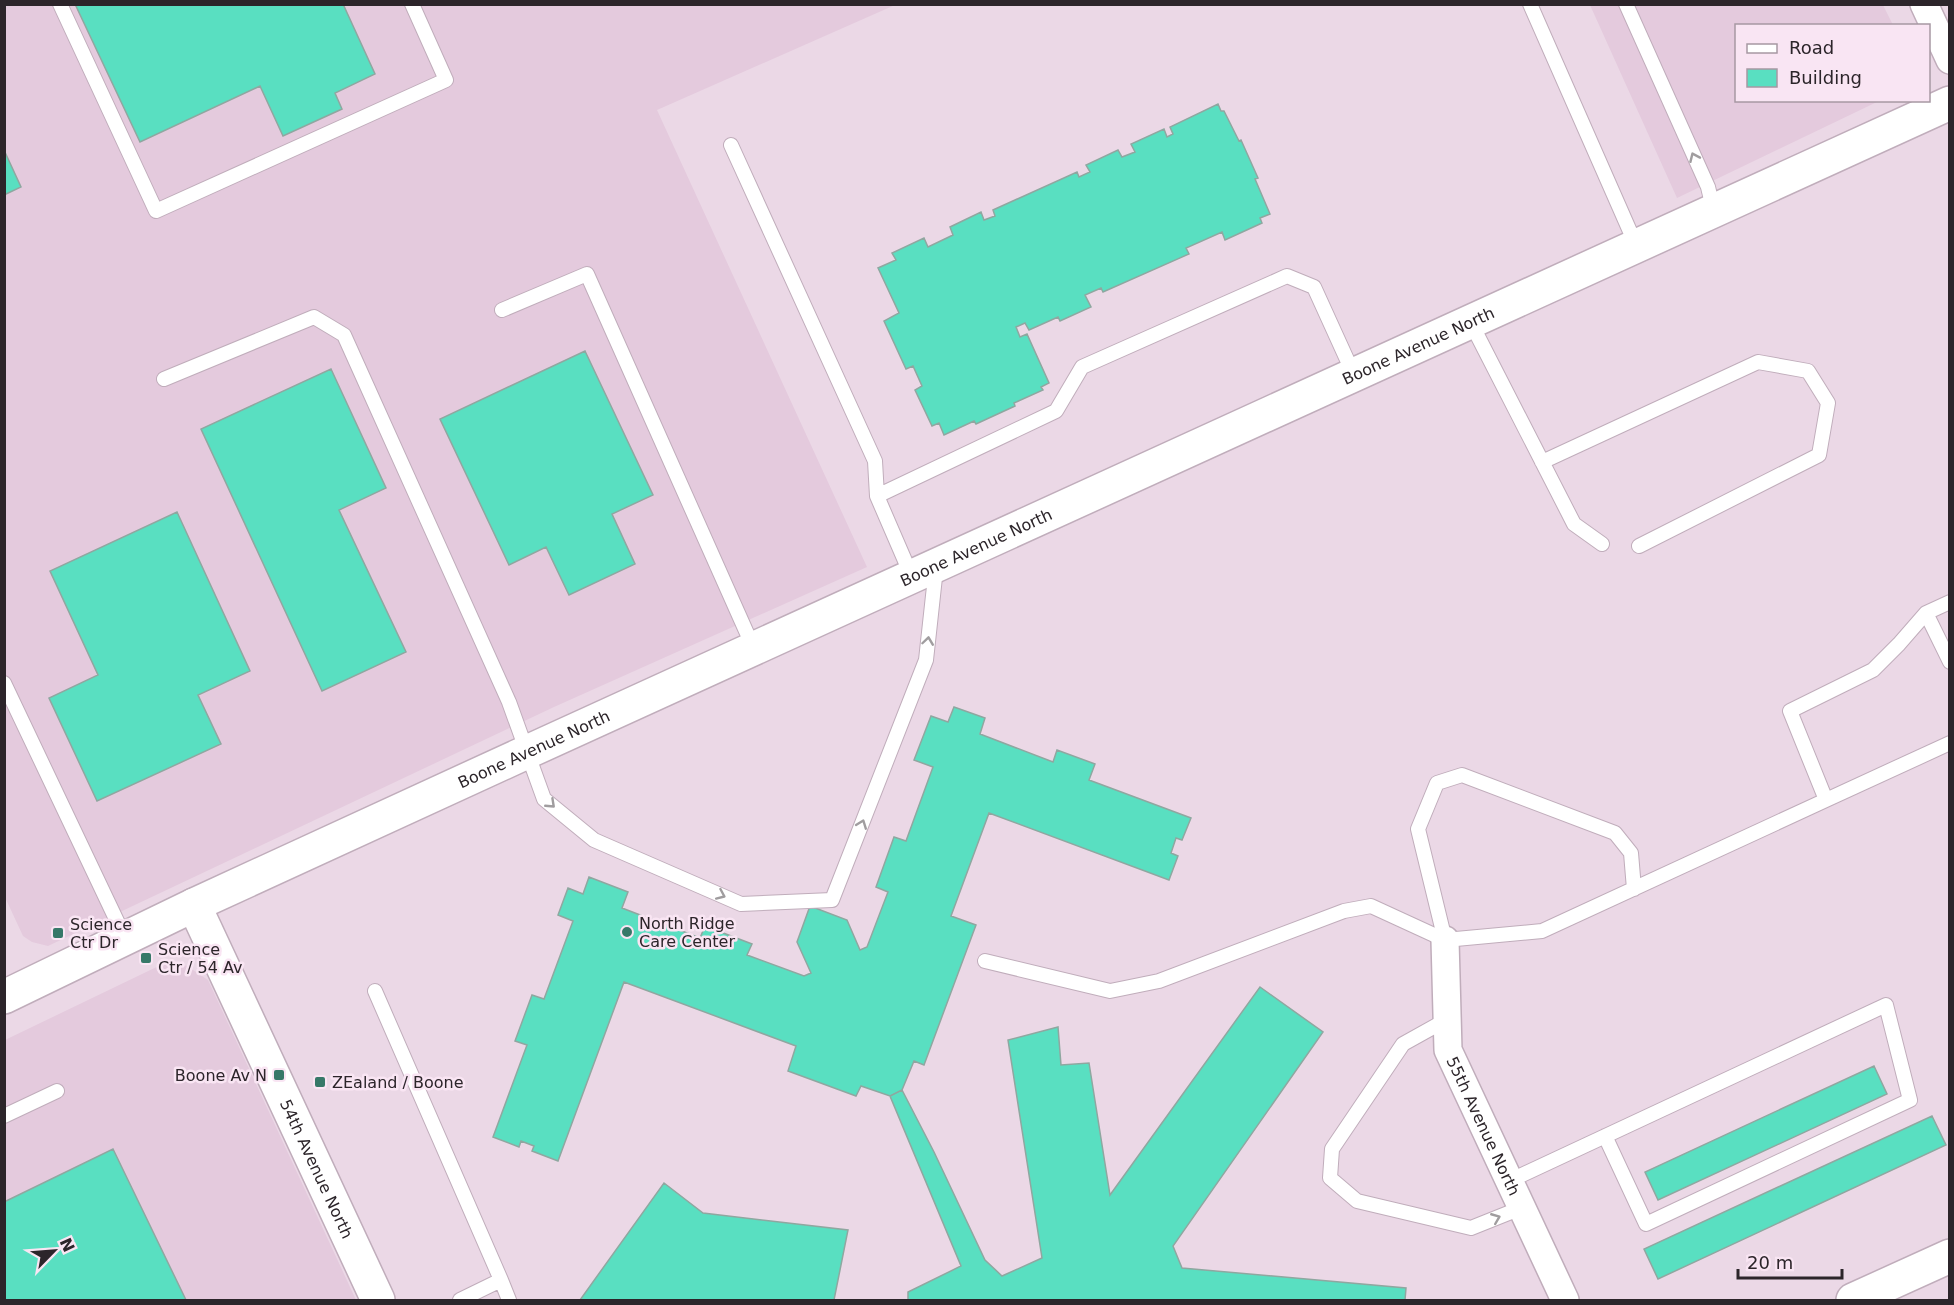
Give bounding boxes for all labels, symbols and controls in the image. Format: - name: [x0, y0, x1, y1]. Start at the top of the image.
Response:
- legend: [1735, 24, 1930, 102]
- text: Road: [1789, 37, 1834, 58]
- text: Building: [1789, 67, 1862, 88]
- one-way arrow: [1690, 152, 1702, 163]
- street label: Boone Avenue North: [1339, 303, 1497, 388]
- street label: Boone Avenue North: [897, 504, 1055, 590]
- one-way arrow: [922, 637, 934, 646]
- street label: Boone Avenue North: [455, 706, 613, 792]
- one-way arrow: [544, 797, 554, 808]
- one-way arrow: [855, 819, 867, 830]
- one-way arrow: [714, 888, 725, 900]
- place label: North Ridge Care Center: [639, 914, 735, 951]
- place label: Science Ctr Dr: [70, 915, 132, 952]
- marker: North Ridge Care Center: [620, 925, 634, 939]
- marker: Science Ctr Dr: [51, 926, 65, 940]
- place label: Science Ctr / 54 Av: [158, 940, 243, 977]
- marker: Science Ctr / 54 Av: [139, 951, 153, 965]
- street label: 55th Avenue North: [1443, 1054, 1524, 1199]
- place label: Boone Av N: [175, 1066, 267, 1085]
- marker: Boone Av N: [272, 1068, 286, 1082]
- place label: ZEaland / Boone: [332, 1073, 464, 1092]
- marker: ZEaland / Boone: [313, 1075, 327, 1089]
- street label: 54th Avenue North: [276, 1096, 357, 1241]
- one-way arrow: [1490, 1213, 1501, 1225]
- north arrow: [24, 1221, 84, 1281]
- text: N: [56, 1235, 79, 1255]
- scale bar: [1738, 1242, 1842, 1280]
- text: 20 m: [1747, 1252, 1793, 1273]

